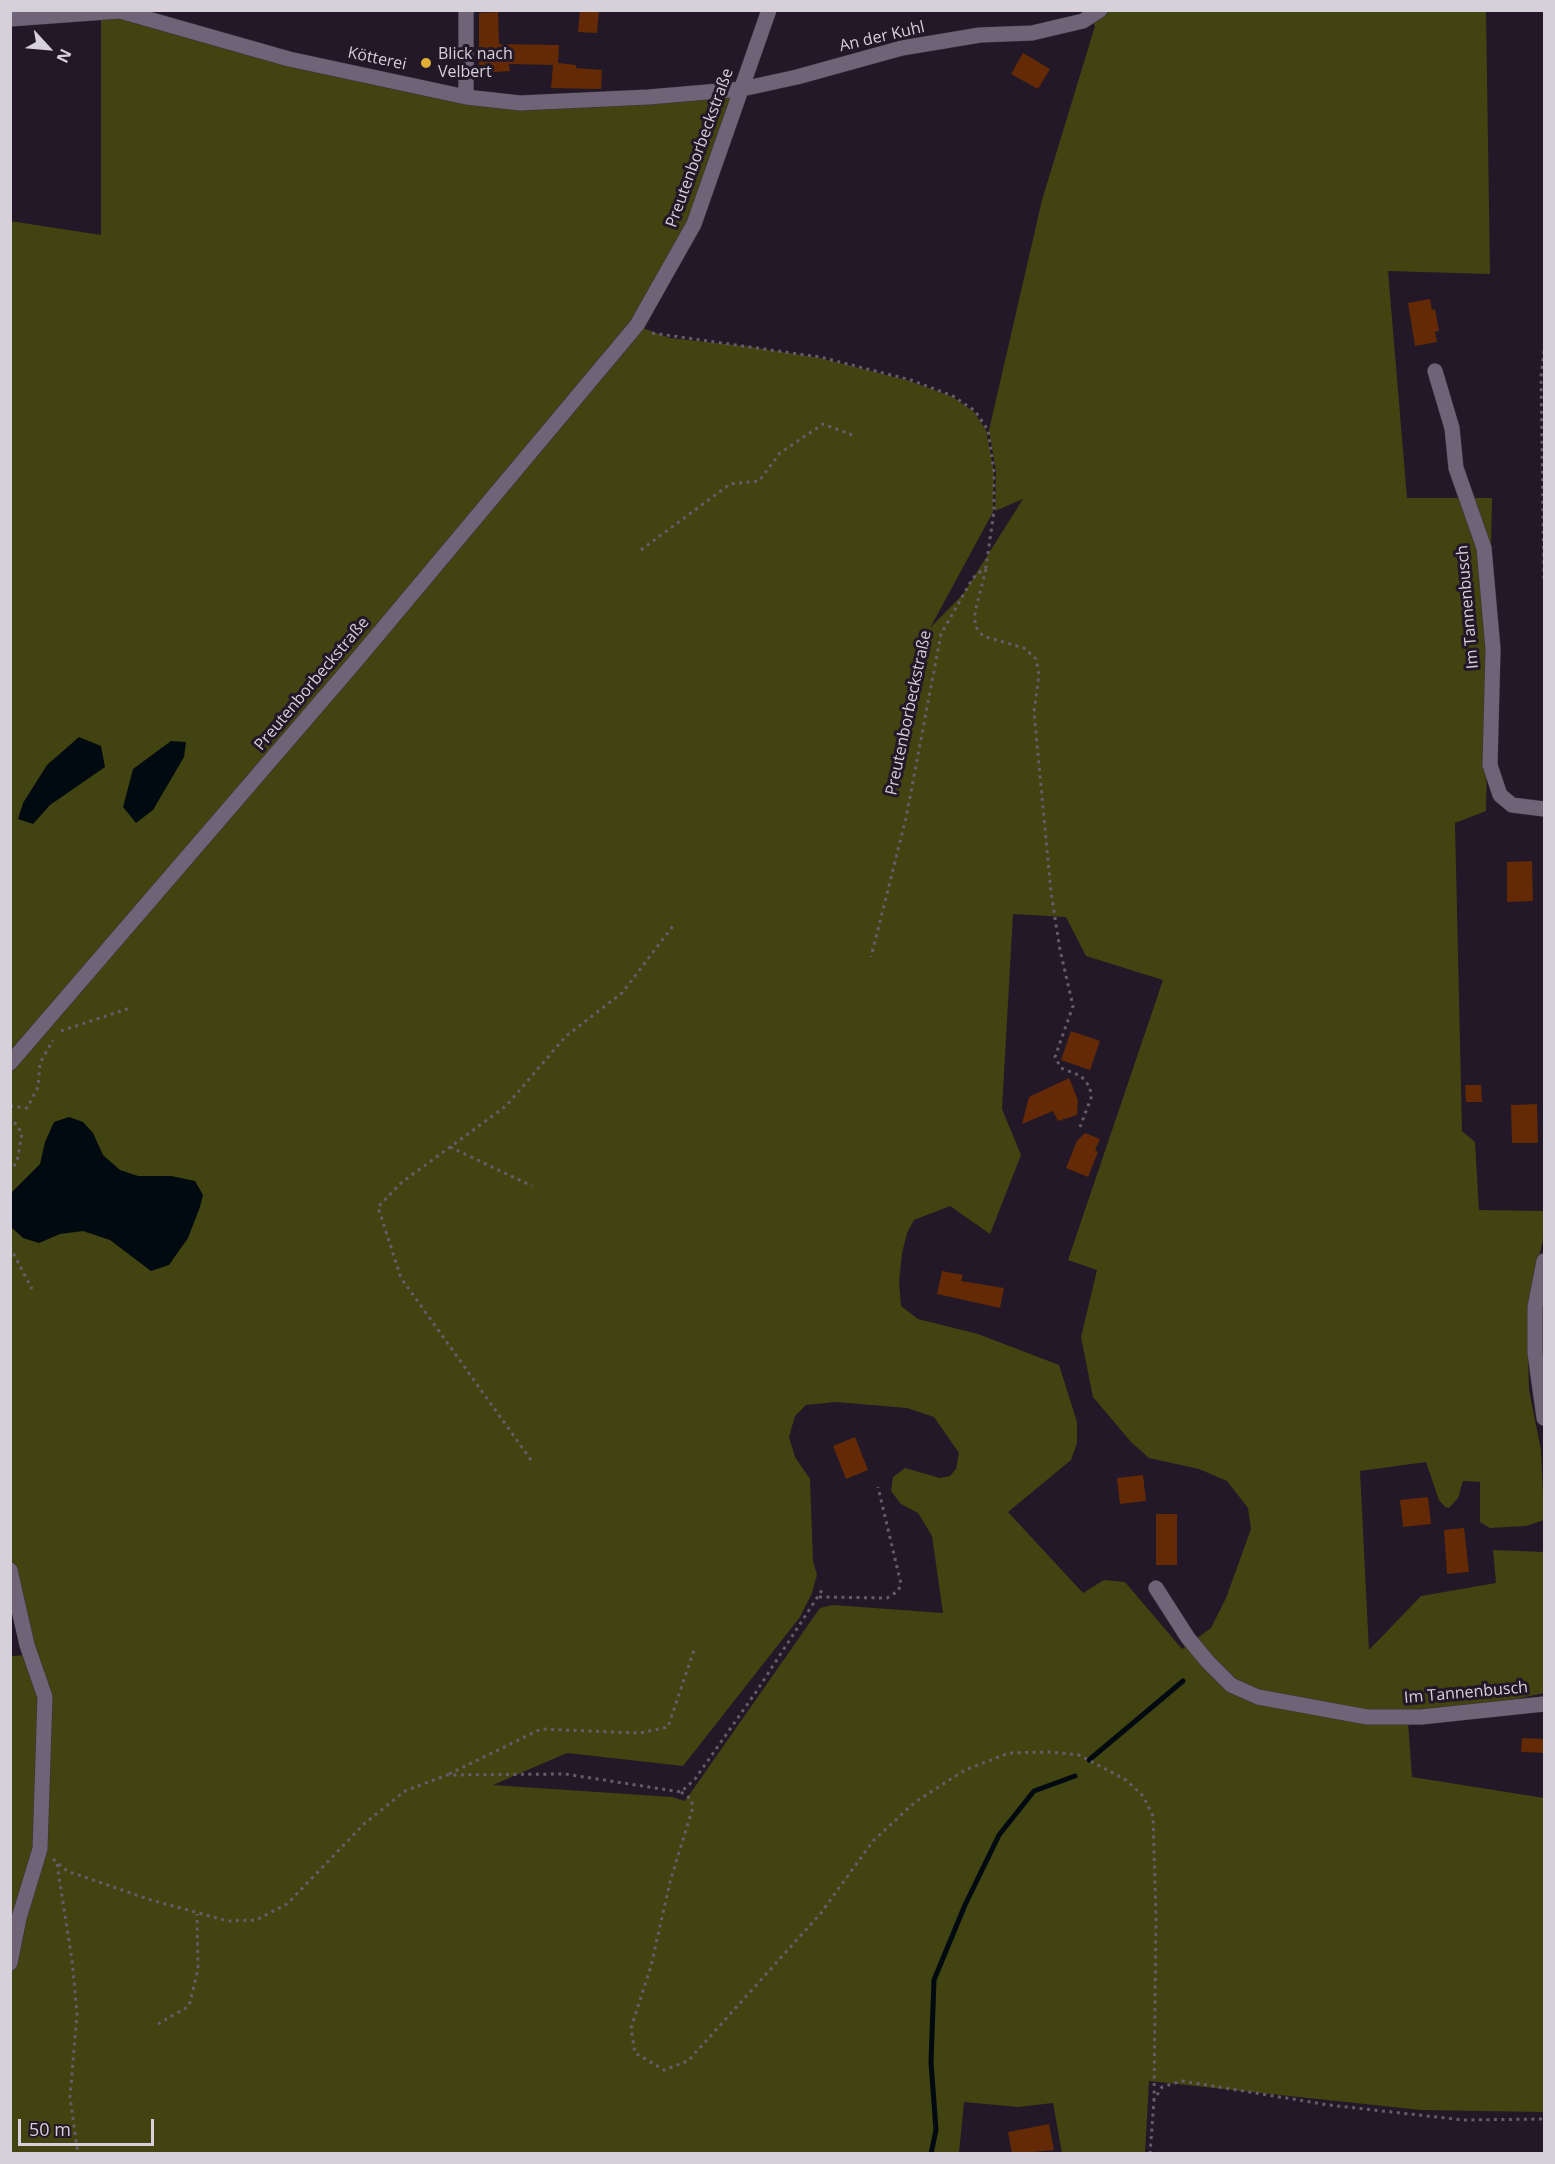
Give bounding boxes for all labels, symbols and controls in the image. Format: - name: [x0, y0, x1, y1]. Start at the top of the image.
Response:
- north arrow: [18, 18, 78, 78]
- street label: An der Kuhl: [837, 18, 927, 56]
- street label: Kötterei: [346, 43, 408, 75]
- place label: Blick nach Velbert: [438, 44, 513, 82]
- text: N: [51, 45, 77, 67]
- marker: Blick nach Velbert: [419, 56, 433, 70]
- street label: Preutenborbeckstraße: [662, 66, 738, 230]
- street label: Im Tannenbusch: [1453, 544, 1483, 670]
- street label: Preutenborbeckstraße: [251, 613, 373, 755]
- street label: Preutenborbeckstraße: [882, 629, 936, 797]
- street label: Im Tannenbusch: [1403, 1678, 1529, 1708]
- scale bar: [21, 2107, 158, 2145]
- text: 50 m: [29, 2117, 71, 2141]

